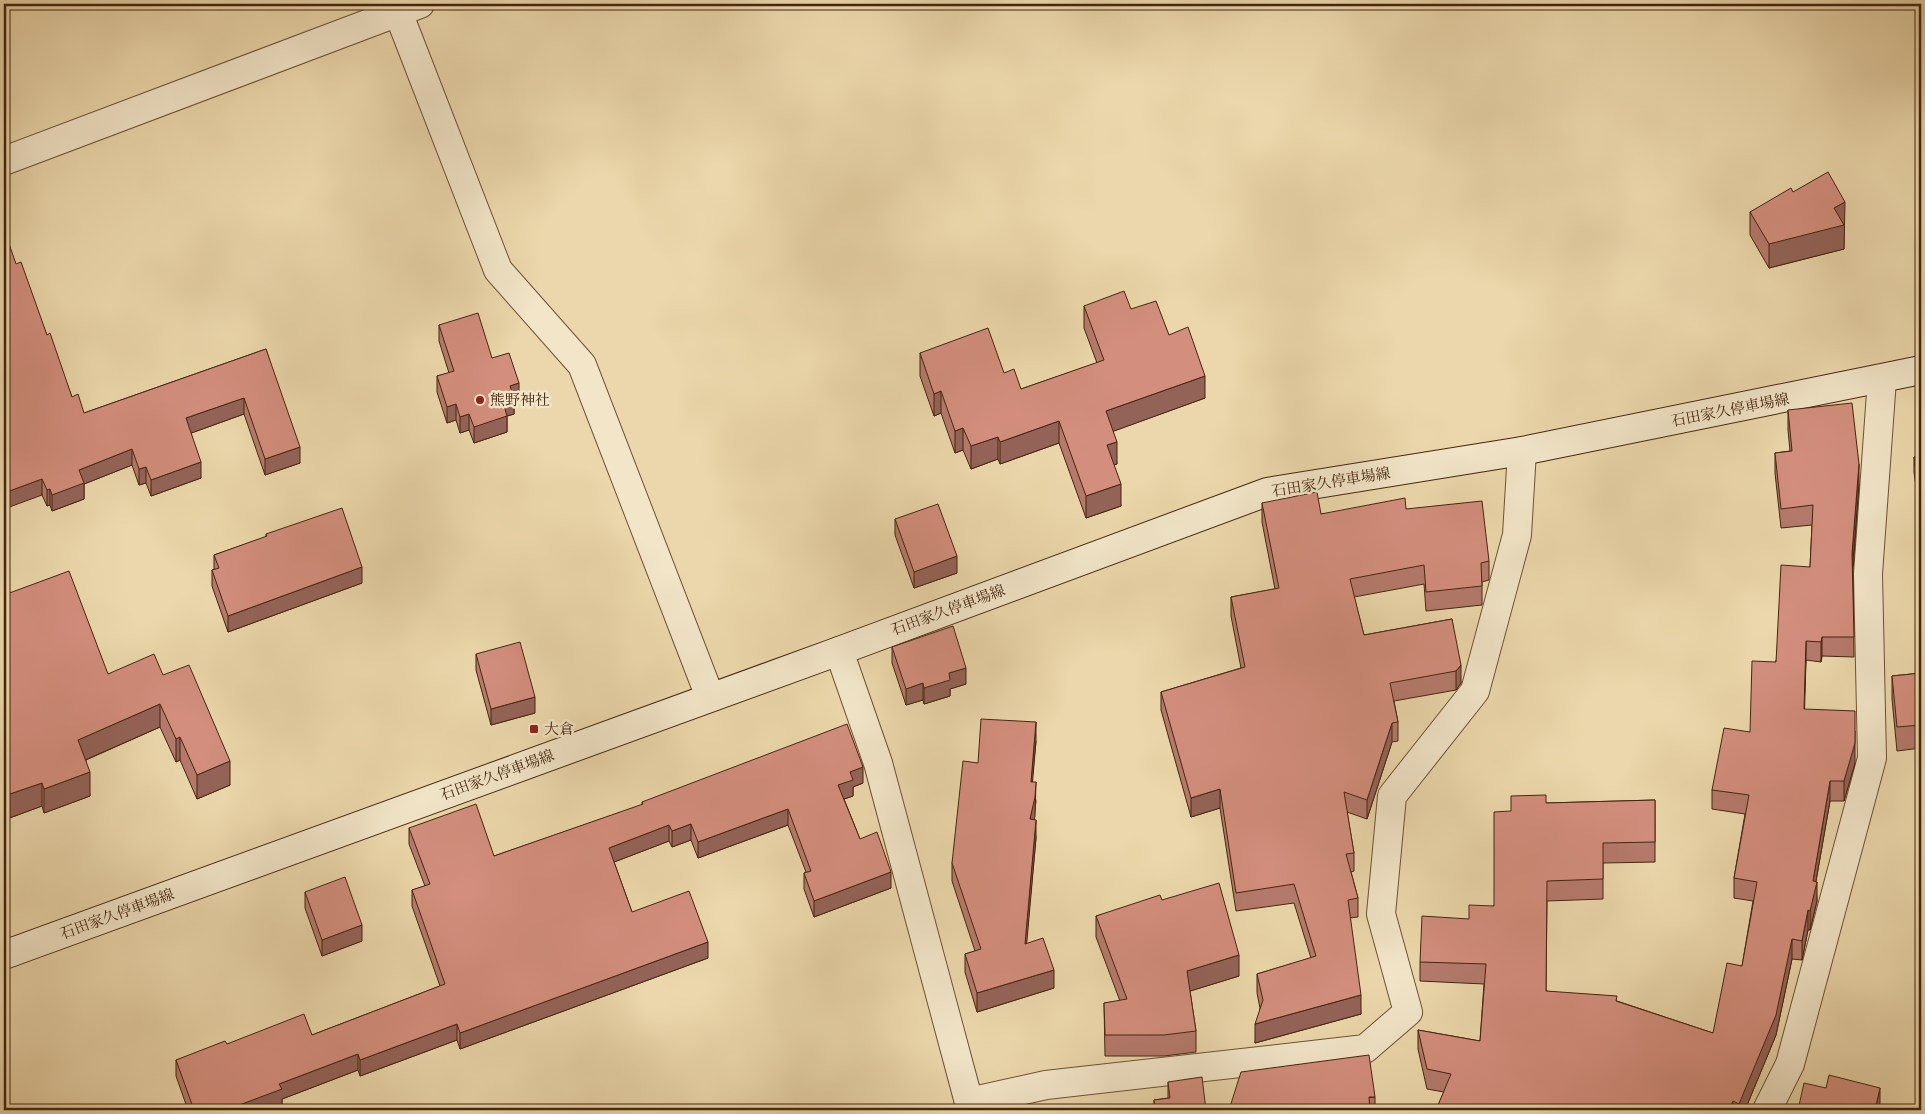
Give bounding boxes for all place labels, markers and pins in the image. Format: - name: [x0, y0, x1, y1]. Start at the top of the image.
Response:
- place label: 熊野神社: [490, 389, 550, 410]
- marker: 熊野神社: [474, 394, 486, 406]
- place label: 大倉: [544, 718, 574, 739]
- marker: 大倉: [528, 723, 540, 735]

